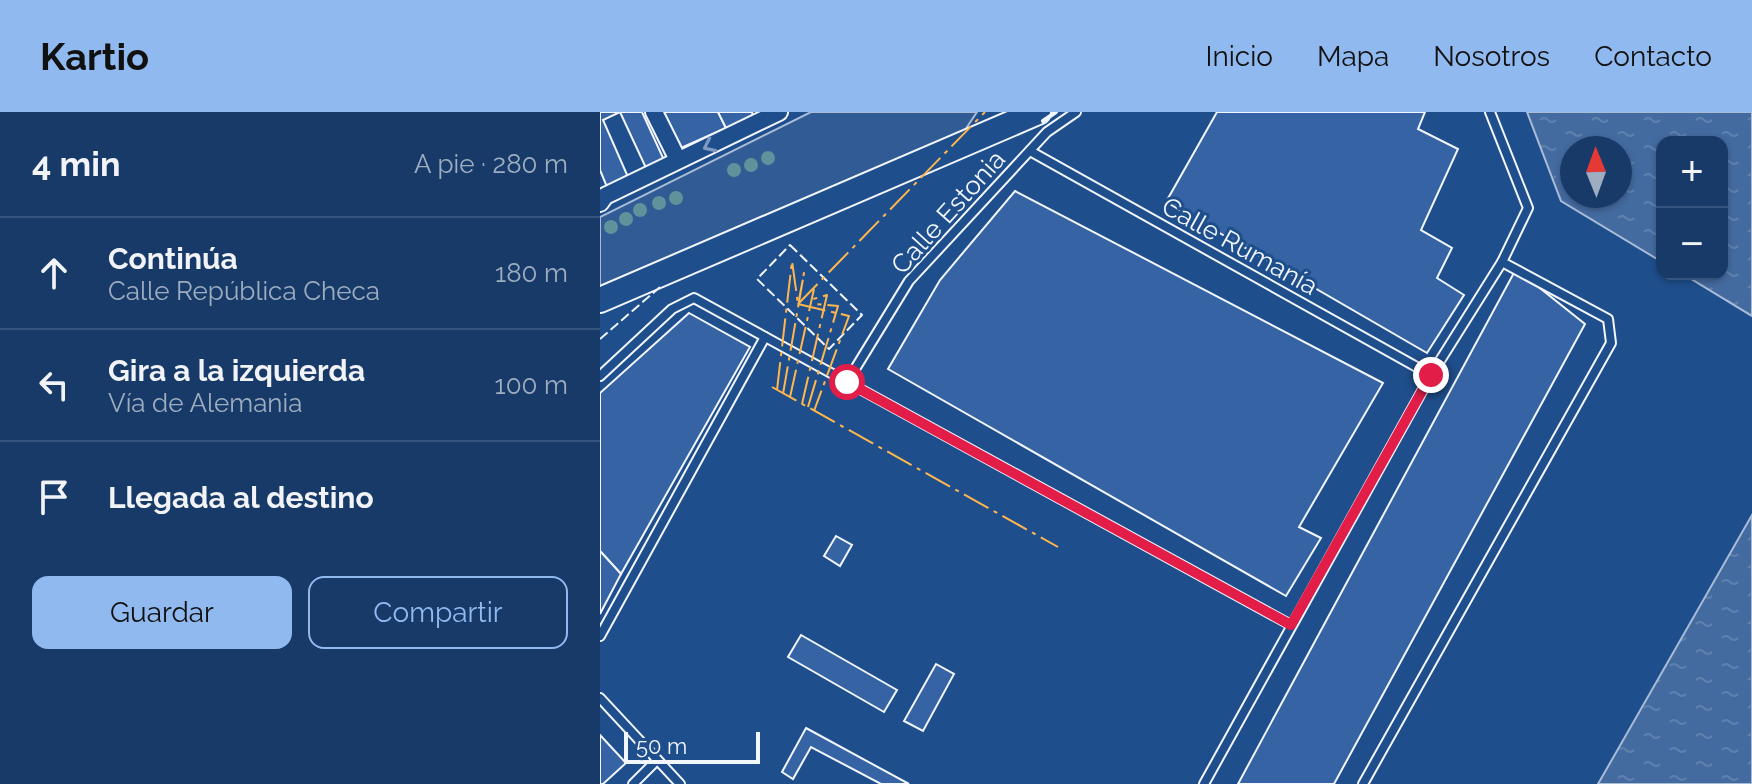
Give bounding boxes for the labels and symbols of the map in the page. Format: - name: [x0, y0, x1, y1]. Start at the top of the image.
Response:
- one-way arrow: [703, 136, 717, 152]
- north arrow: [1560, 136, 1632, 208]
- street label: Calle Estonia: [885, 144, 1011, 280]
- street label: Calle Rumanía: [1157, 191, 1323, 301]
- route end: [1413, 357, 1449, 393]
- route start: [829, 364, 865, 400]
- scale bar: [624, 728, 760, 764]

